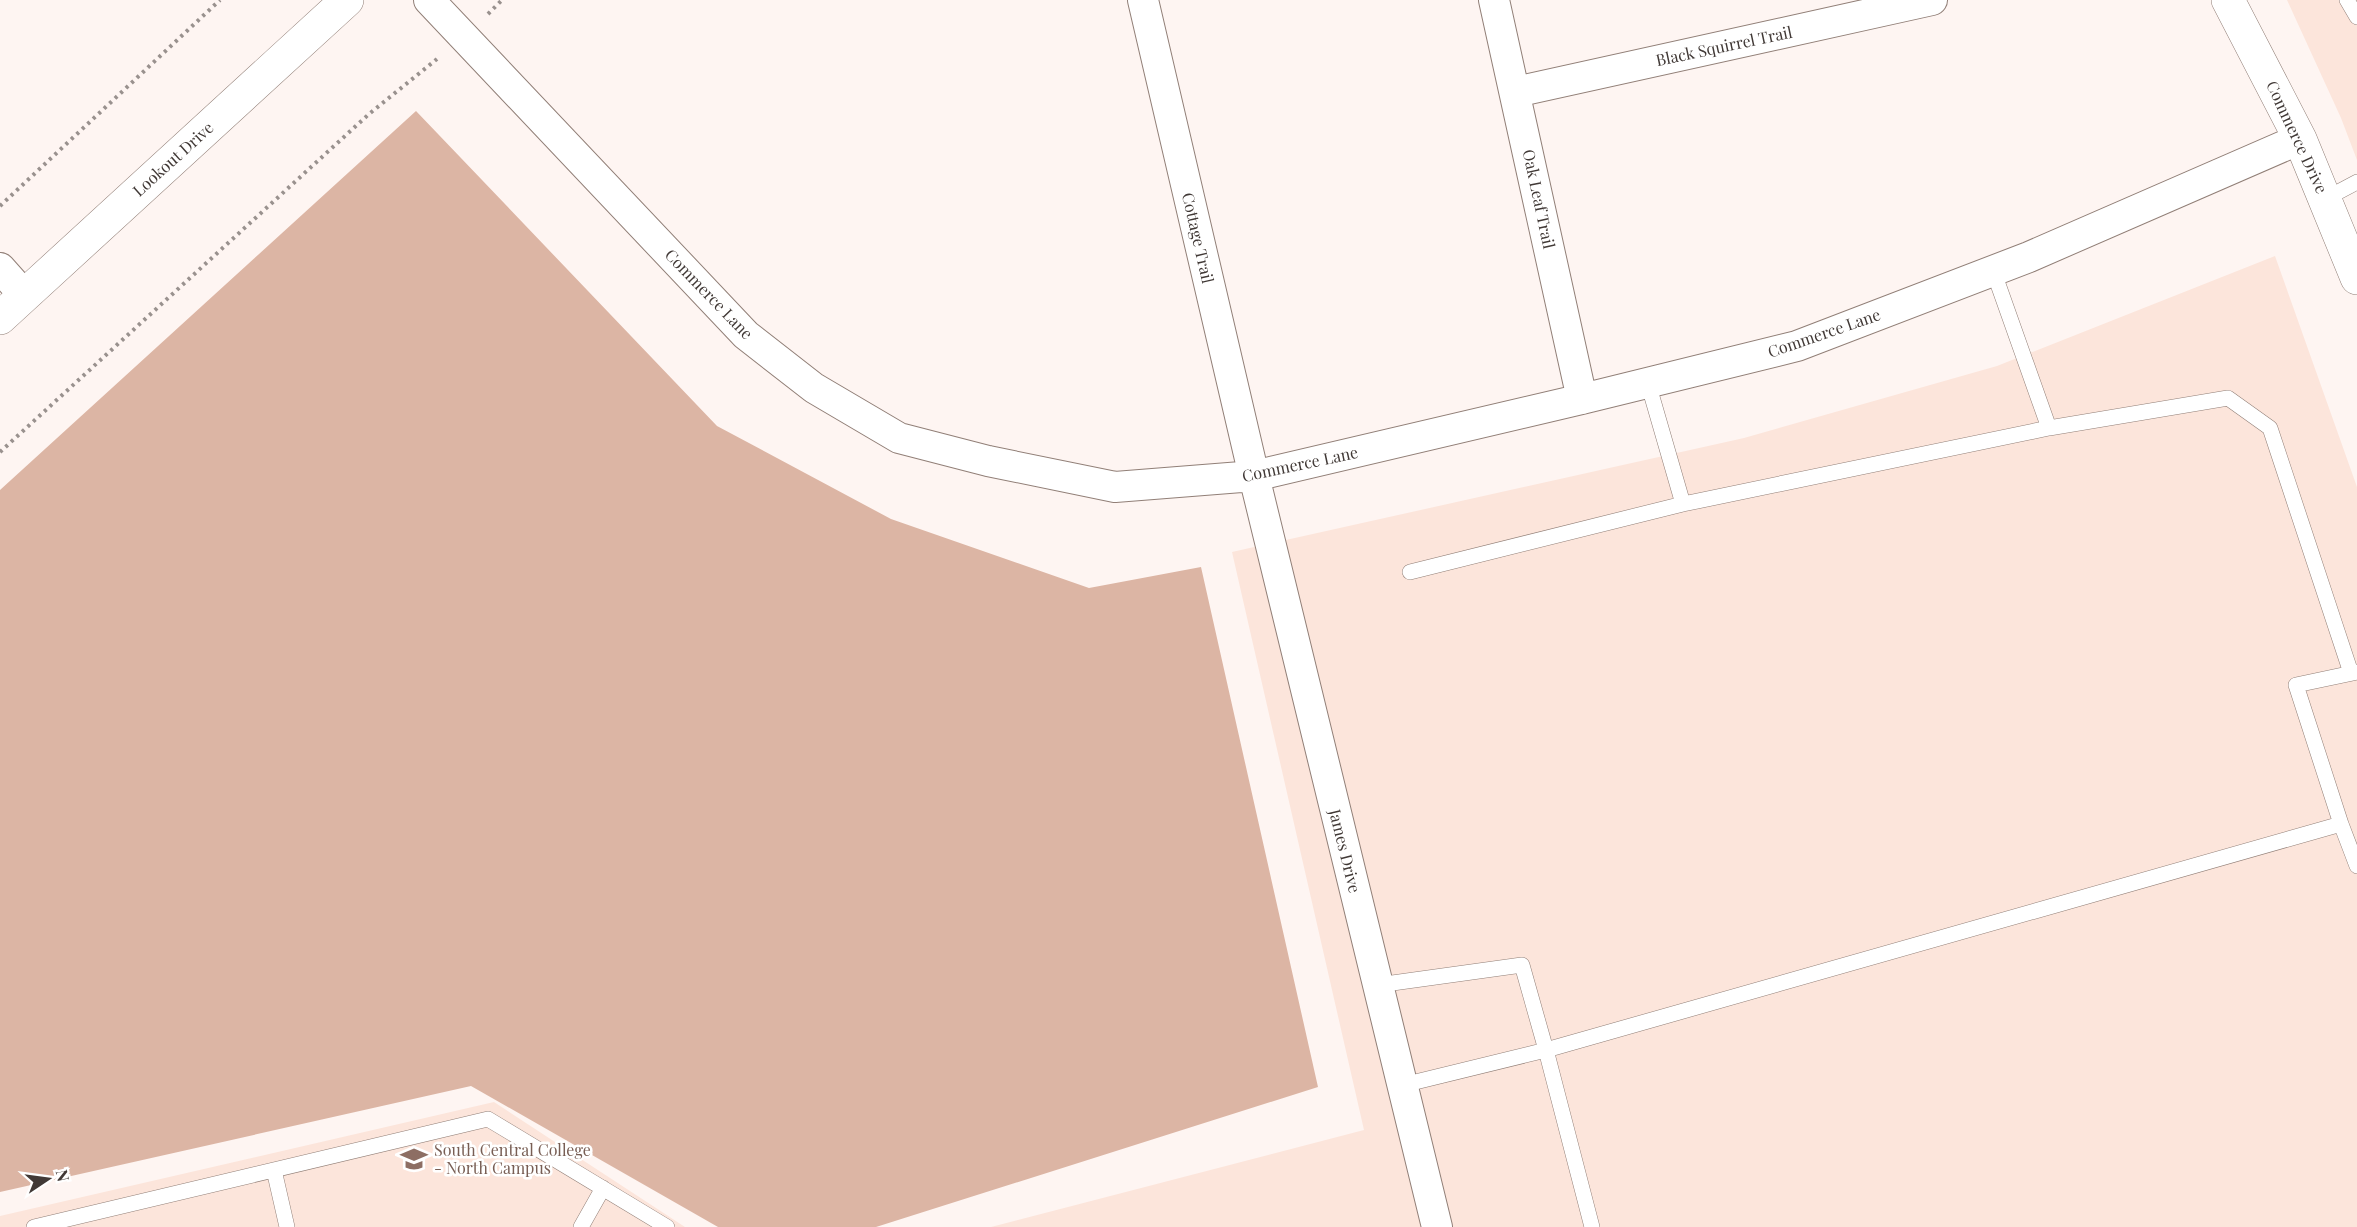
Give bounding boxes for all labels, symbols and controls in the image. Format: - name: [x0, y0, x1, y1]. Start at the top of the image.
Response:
- street label: Black Squirrel Trail: [1654, 21, 1794, 70]
- street label: Commerce Drive: [2262, 77, 2333, 197]
- street label: Lookout Drive: [128, 117, 217, 200]
- street label: Oak Leaf Trail: [1519, 147, 1560, 251]
- street label: Cottage Trail: [1178, 190, 1219, 286]
- street label: Commerce Lane: [661, 244, 758, 343]
- street label: Commerce Lane: [1765, 303, 1883, 362]
- street label: Commerce Lane: [1240, 441, 1360, 486]
- street label: James Drive: [1325, 806, 1366, 895]
- place label: South Central College - North Campus: [434, 1139, 591, 1178]
- school or university icon: South Central College - North Campus: [399, 1144, 429, 1174]
- north arrow: [18, 1149, 78, 1209]
- text: N: [52, 1168, 75, 1184]

